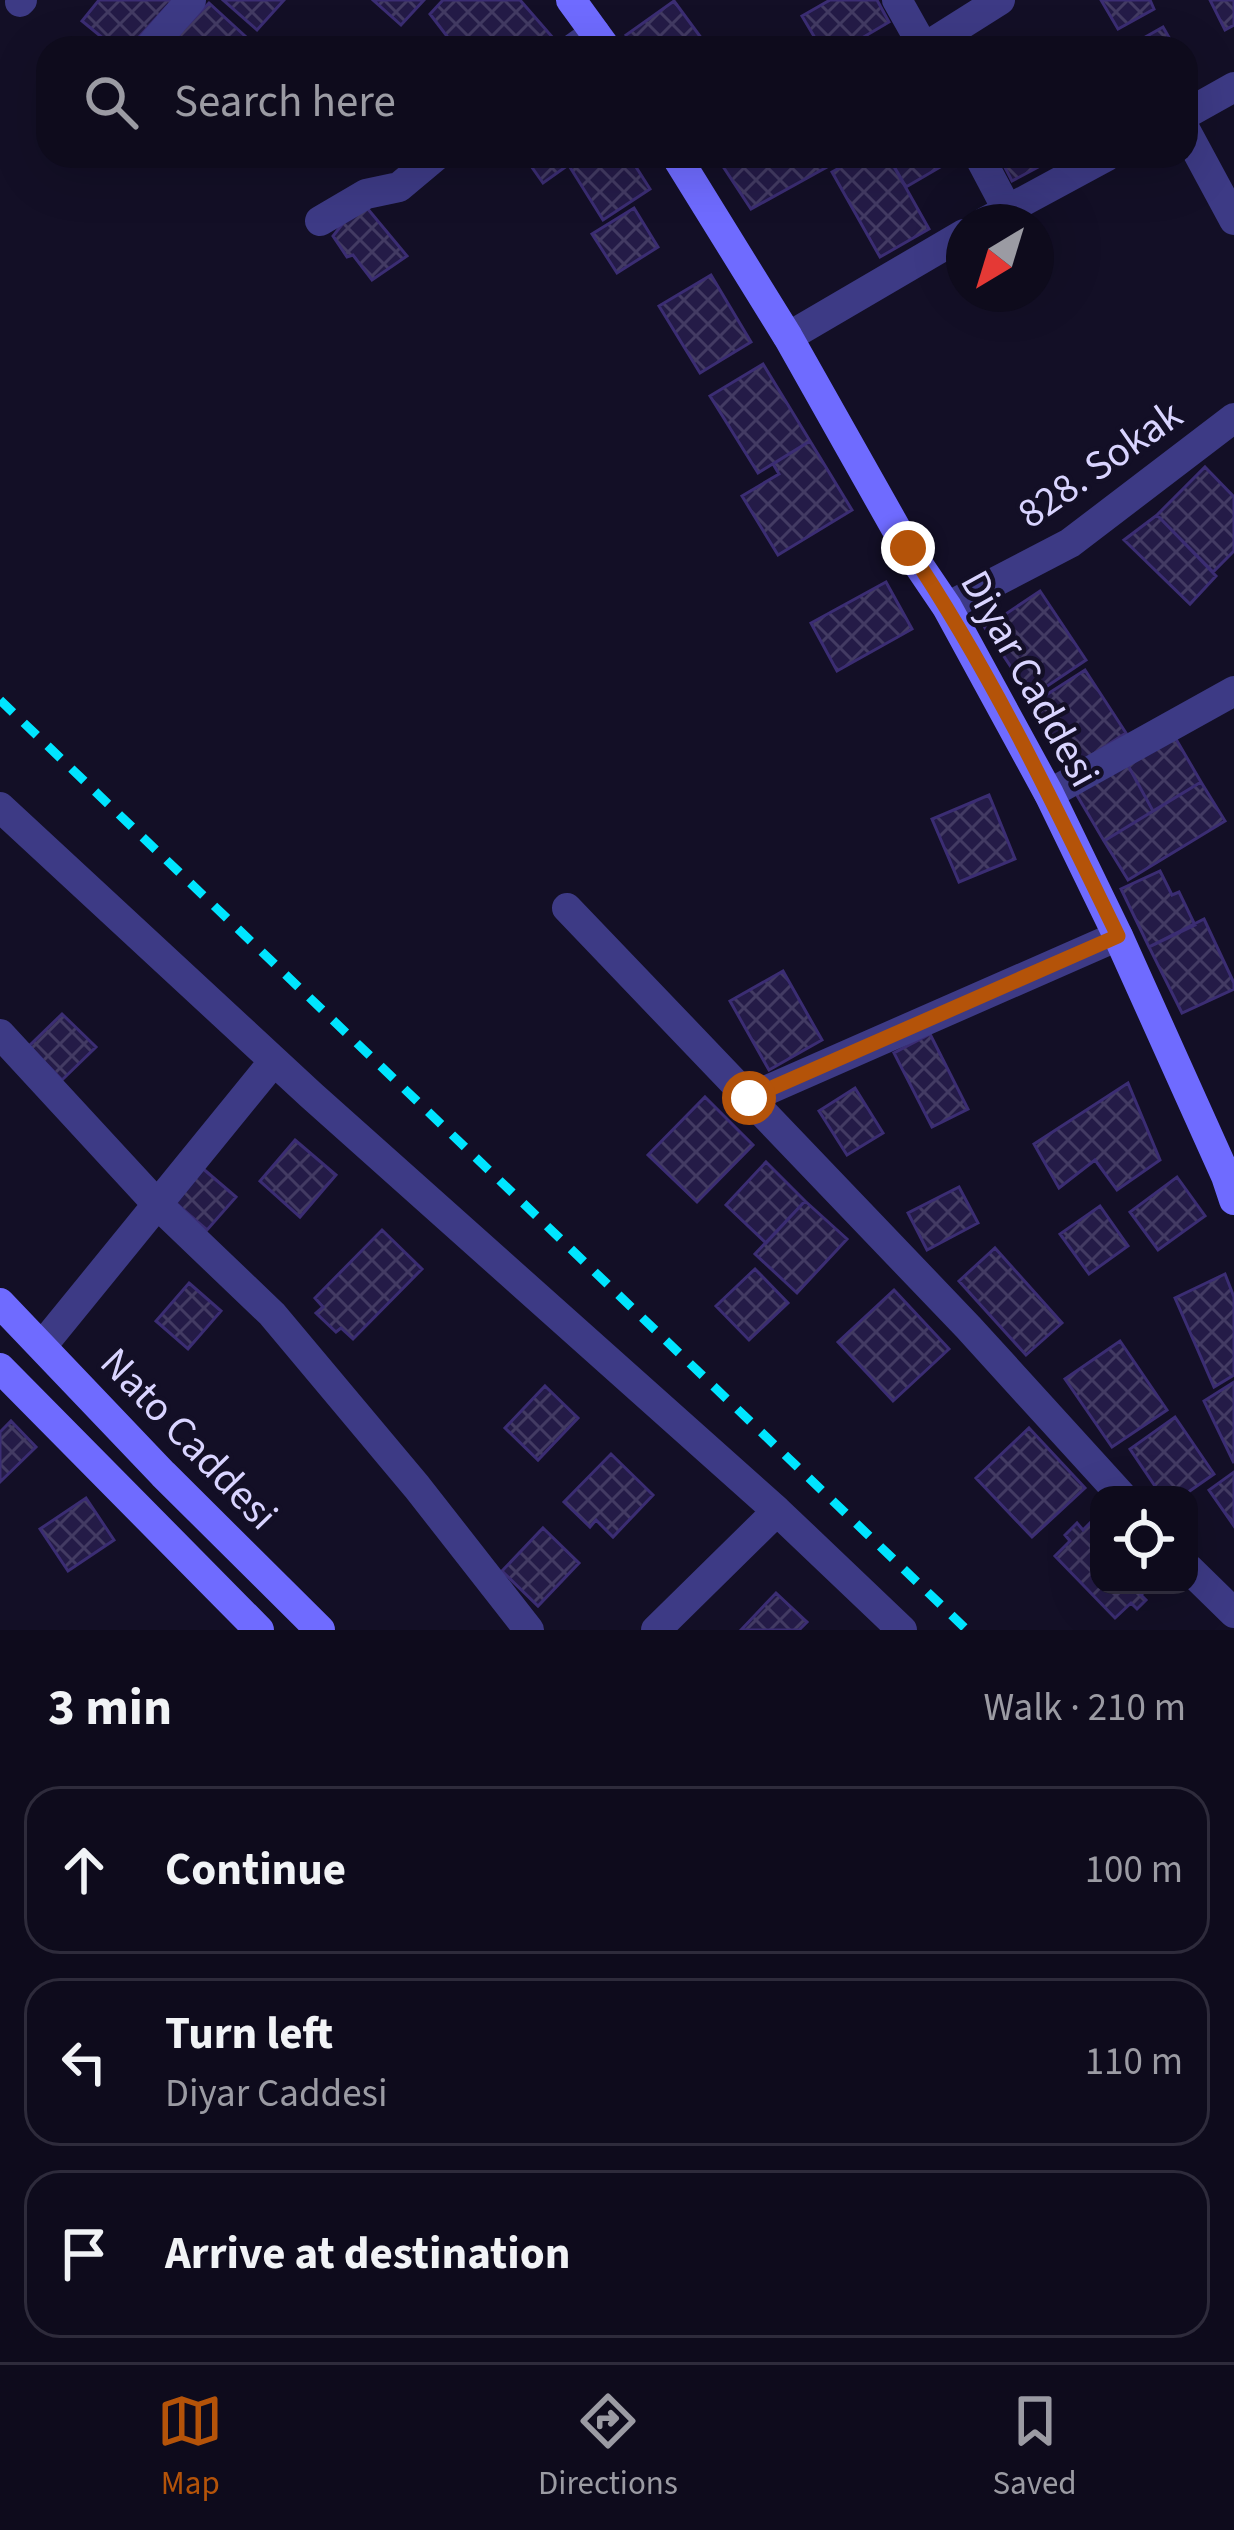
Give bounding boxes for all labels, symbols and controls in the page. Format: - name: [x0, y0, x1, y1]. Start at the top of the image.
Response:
- search box: [36, 36, 1198, 168]
- icon: search: [78, 69, 144, 135]
- text: Search here: [174, 70, 396, 134]
- north arrow: [946, 204, 1054, 312]
- street label: 828. Sokak: [1006, 386, 1195, 543]
- route end: [881, 521, 935, 575]
- street label: Diyar Caddesi: [945, 560, 1114, 798]
- route start: [722, 1071, 776, 1125]
- street label: Nato Caddesi: [86, 1335, 291, 1544]
- map controls: [1090, 1486, 1198, 1594]
- button: locate: [1090, 1486, 1198, 1594]
- text: 3 min: [48, 1672, 172, 1744]
- text: Walk · 210 m: [983, 1680, 1186, 1736]
- icon: ahead: [51, 1837, 117, 1903]
- text: Continue: [165, 1838, 346, 1902]
- text: 100 m: [1085, 1842, 1183, 1898]
- text: Turn left: [165, 2002, 333, 2066]
- icon: left: [51, 2029, 117, 2095]
- text: 110 m: [1085, 2034, 1183, 2090]
- text: Diyar Caddesi: [165, 2066, 388, 2122]
- icon: arrive: [51, 2221, 117, 2287]
- text: Arrive at destination: [165, 2222, 570, 2286]
- tab: Map: [157, 2388, 223, 2507]
- tab: Directions: [538, 2388, 678, 2507]
- tab: Saved: [992, 2388, 1077, 2507]

